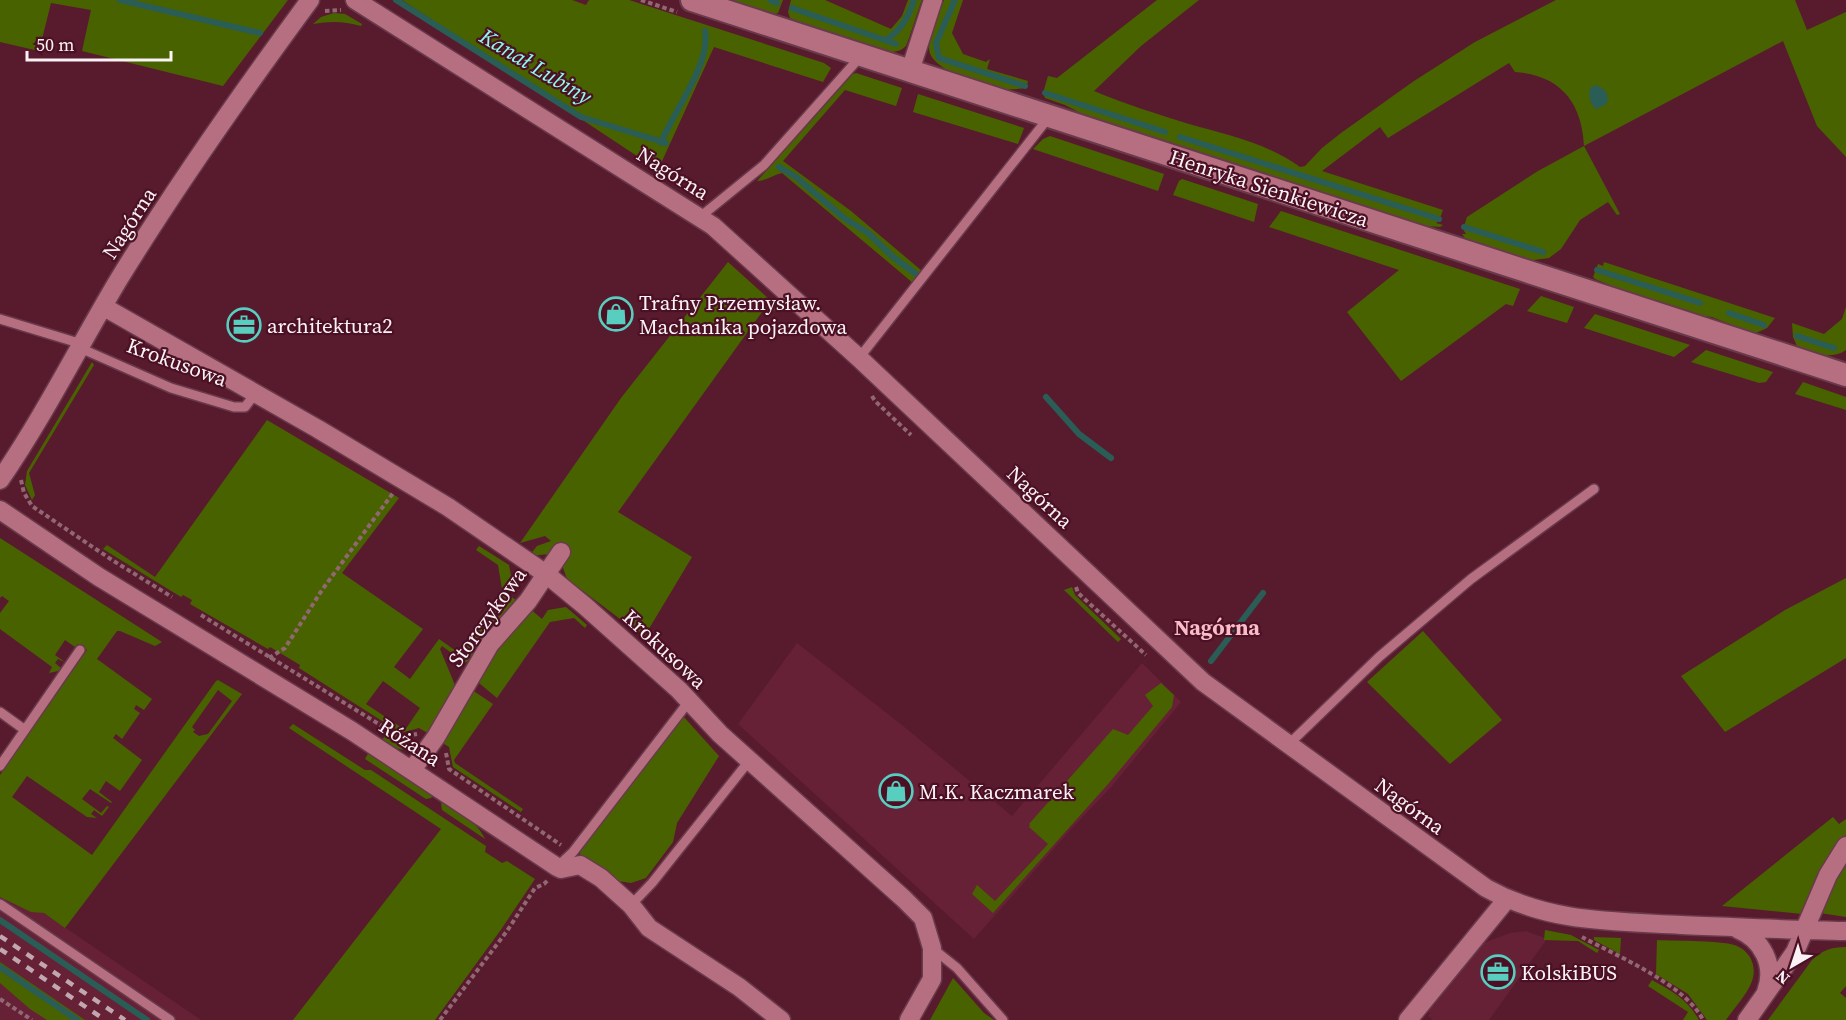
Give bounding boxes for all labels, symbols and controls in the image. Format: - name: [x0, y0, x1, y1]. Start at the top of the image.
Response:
- water label: Kanał Lubiny: [474, 20, 598, 112]
- scale bar: [27, 24, 171, 62]
- text: 50 m: [36, 32, 74, 57]
- street label: Nagórna: [631, 139, 715, 207]
- street label: Henryka Sienkiewicza: [1166, 142, 1372, 234]
- street label: Nagórna: [95, 181, 163, 265]
- place label: Trafny Przemysław. Machanika pojazdowa: [639, 288, 847, 341]
- shop icon: Trafny Przemysław. Machanika pojazdowa: [598, 296, 634, 332]
- office icon: architektura2: [226, 307, 262, 343]
- place label: architektura2: [267, 311, 393, 340]
- street label: Krokusowa: [123, 330, 231, 394]
- street label: Nagórna: [1001, 459, 1079, 535]
- street label: Storczykowa: [441, 561, 533, 673]
- street label: Krokusowa: [617, 603, 713, 696]
- district label: Nagórna: [1174, 612, 1260, 642]
- street label: Różana: [373, 711, 447, 773]
- street label: Nagórna: [1369, 771, 1451, 841]
- shop icon: M.K. Kaczmarek: [878, 773, 914, 809]
- place label: M.K. Kaczmarek: [919, 777, 1074, 806]
- north arrow: [1762, 936, 1822, 996]
- office icon: KolskiBUS: [1480, 954, 1516, 990]
- place label: KolskiBUS: [1521, 958, 1617, 987]
- text: N: [1771, 965, 1794, 990]

